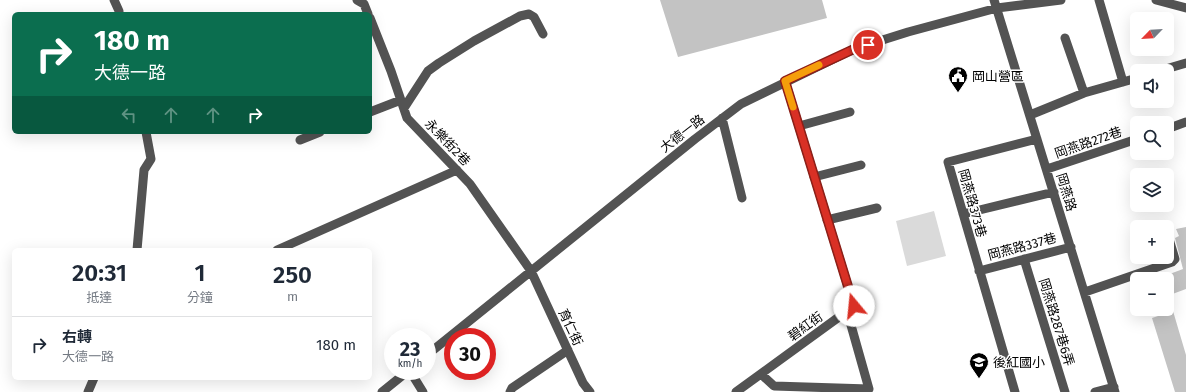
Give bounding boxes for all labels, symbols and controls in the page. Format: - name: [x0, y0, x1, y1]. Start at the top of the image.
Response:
- north arrow: [1130, 12, 1174, 56]
- map controls: [1130, 12, 1174, 316]
- text: 180 m: [94, 24, 170, 57]
- icon: right: [28, 28, 80, 80]
- pin: [851, 28, 885, 62]
- icon: arrive: [857, 34, 879, 56]
- text: 大德一路: [94, 62, 166, 84]
- button: sound: [1130, 64, 1174, 108]
- public building icon: 岡山營區: [947, 65, 969, 93]
- place label: 岡山營區: [972, 69, 1024, 84]
- icon: left: [118, 104, 140, 126]
- icon: ahead: [160, 104, 182, 126]
- icon: ahead: [202, 104, 224, 126]
- icon: right: [244, 104, 266, 126]
- street label: 大德一路: [657, 111, 707, 155]
- street label: 永樂街2巷: [422, 116, 473, 169]
- button: search: [1130, 116, 1174, 160]
- street label: 岡燕路272巷: [1052, 124, 1124, 161]
- street label: 岡燕路373巷: [956, 167, 989, 239]
- button: layers: [1130, 168, 1174, 212]
- street label: 岡燕路: [1054, 171, 1079, 213]
- button: +: [1130, 220, 1174, 264]
- street label: 岡燕路337巷: [986, 230, 1058, 263]
- text: 20:31: [72, 259, 127, 287]
- text: 1: [195, 259, 206, 287]
- text: 250: [273, 261, 312, 289]
- button: −: [1130, 272, 1174, 316]
- street label: 岡燕路287巷6弄: [1036, 276, 1077, 368]
- position arrow: [833, 285, 875, 327]
- text: m: [287, 289, 298, 304]
- text: 抵達: [87, 290, 113, 305]
- text: 分鐘: [187, 290, 213, 305]
- street label: 育仁街: [556, 306, 586, 348]
- street label: 碧紅街: [785, 309, 825, 344]
- text: 右轉: [62, 328, 92, 346]
- speed limit sign: 30: [444, 328, 496, 380]
- icon: right: [28, 334, 50, 356]
- text: 180 m: [316, 336, 356, 354]
- text: 23: [400, 337, 420, 361]
- text: 大德一路: [62, 349, 114, 364]
- school or university icon: 後紅國小: [968, 351, 990, 379]
- place label: 後紅國小: [993, 355, 1045, 370]
- text: km/h: [398, 358, 422, 370]

